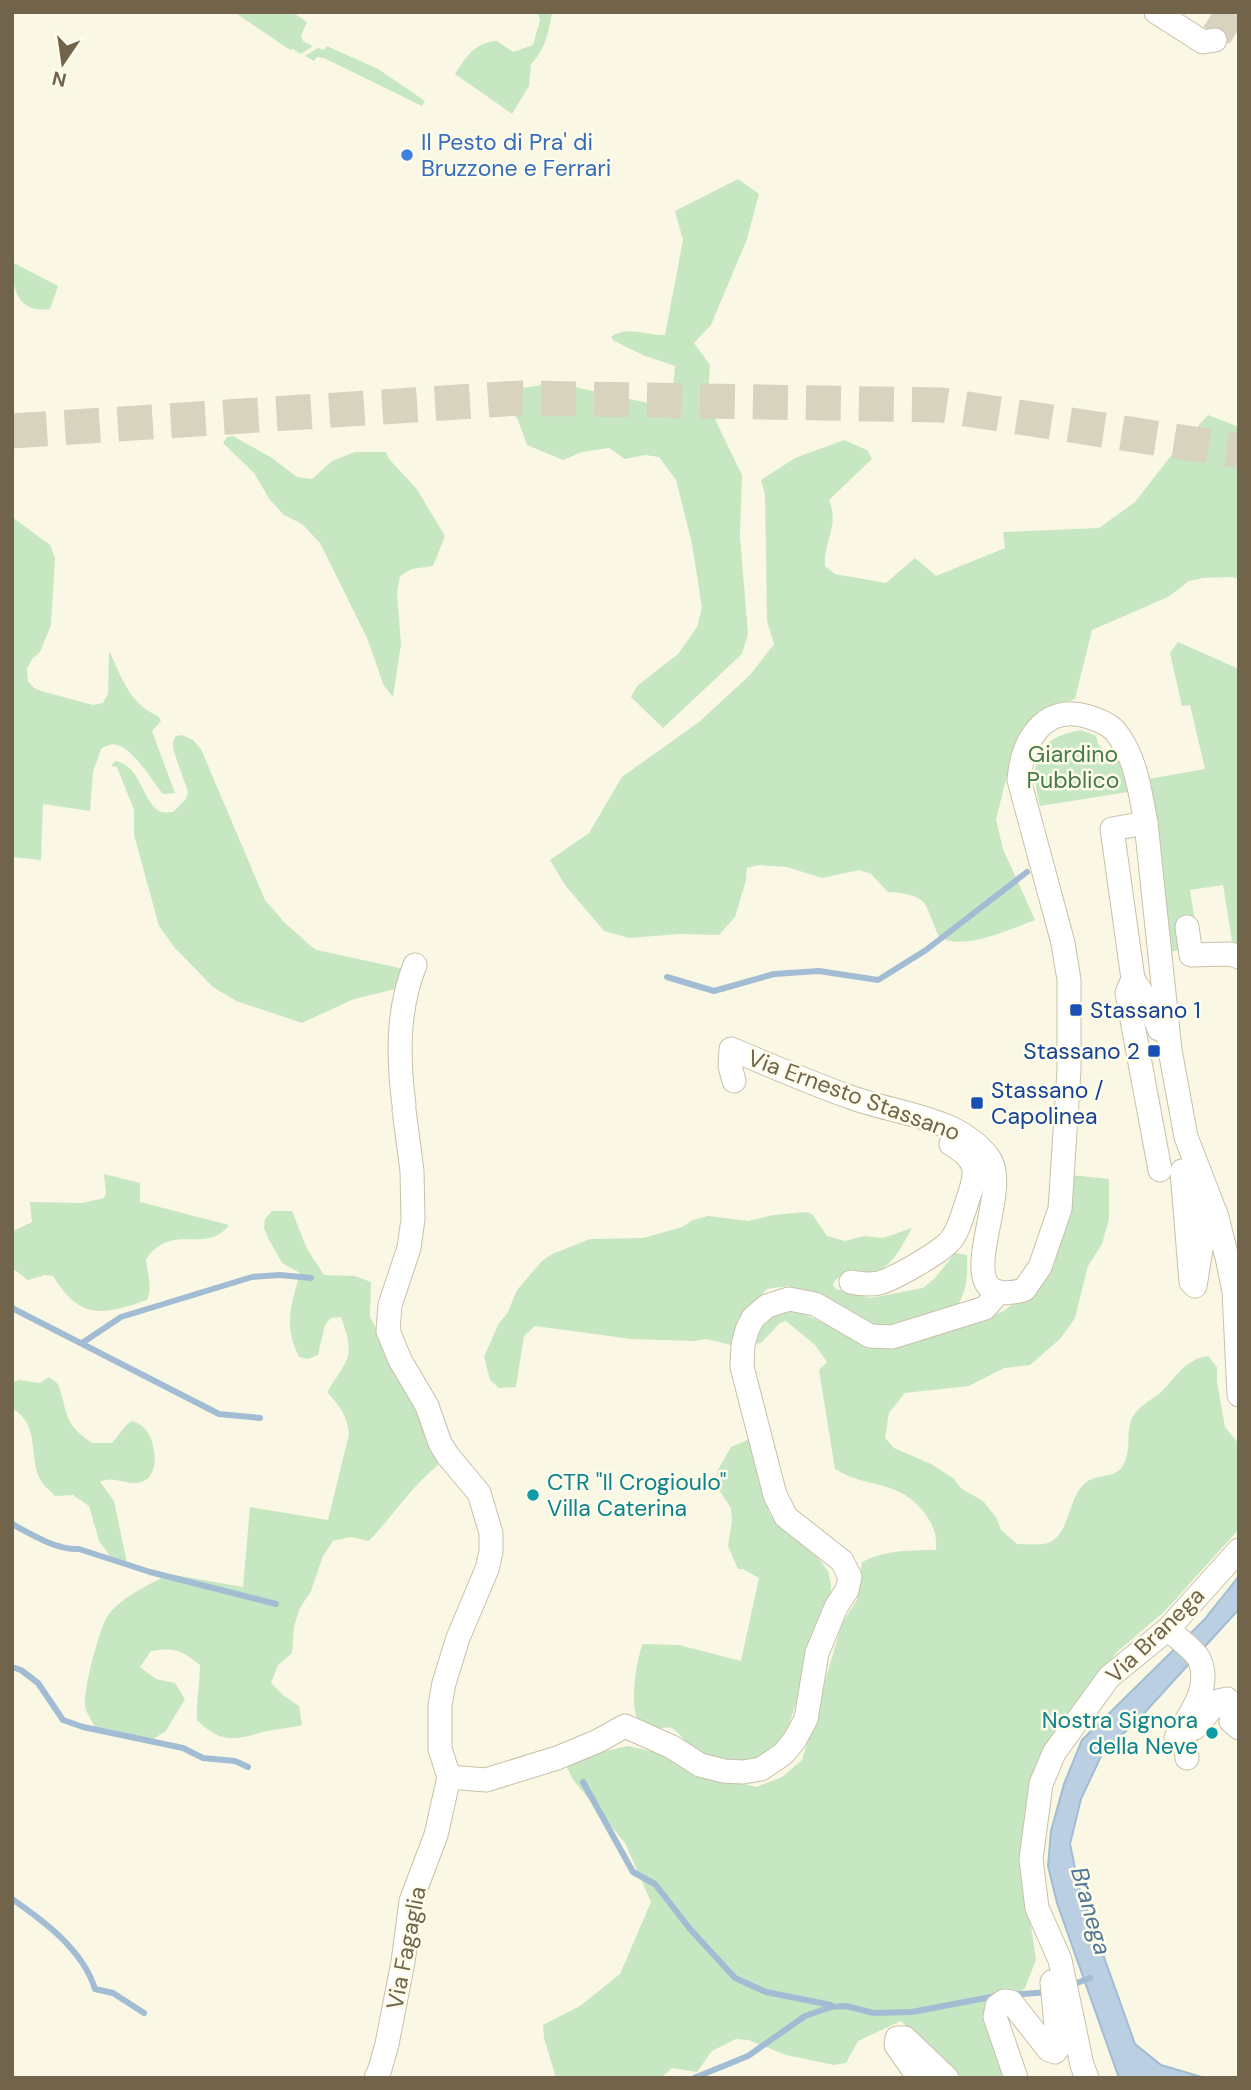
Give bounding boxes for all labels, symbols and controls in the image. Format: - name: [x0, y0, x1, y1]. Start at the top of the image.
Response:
- north arrow: [28, 28, 98, 98]
- text: N: [50, 65, 69, 93]
- place label: Il Pesto di Pra' di Bruzzone e Ferrari: [421, 127, 611, 183]
- marker: Il Pesto di Pra' di Bruzzone e Ferrari: [399, 147, 415, 163]
- park label: Giardino Pubblico: [1027, 739, 1119, 795]
- place label: Stassano 1: [1090, 995, 1201, 1025]
- marker: Stassano 1: [1068, 1002, 1084, 1018]
- place label: Stassano 2: [1023, 1036, 1140, 1066]
- street label: Via Ernesto Stassano: [744, 1043, 964, 1147]
- marker: Stassano 2: [1146, 1043, 1162, 1059]
- place label: Stassano / Capolinea: [991, 1075, 1103, 1131]
- marker: Stassano / Capolinea: [969, 1095, 985, 1111]
- place label: CTR "Il Crogioulo" Villa Caterina: [547, 1467, 726, 1523]
- marker: CTR "Il Crogioulo" Villa Caterina: [525, 1487, 541, 1503]
- street label: Via Branega: [1099, 1580, 1211, 1690]
- place label: Nostra Signora della Neve: [1042, 1705, 1198, 1761]
- marker: Nostra Signora della Neve: [1204, 1725, 1220, 1741]
- water label: Branega: [1064, 1863, 1119, 1959]
- street label: Via Fagaglia: [379, 1884, 433, 2012]

